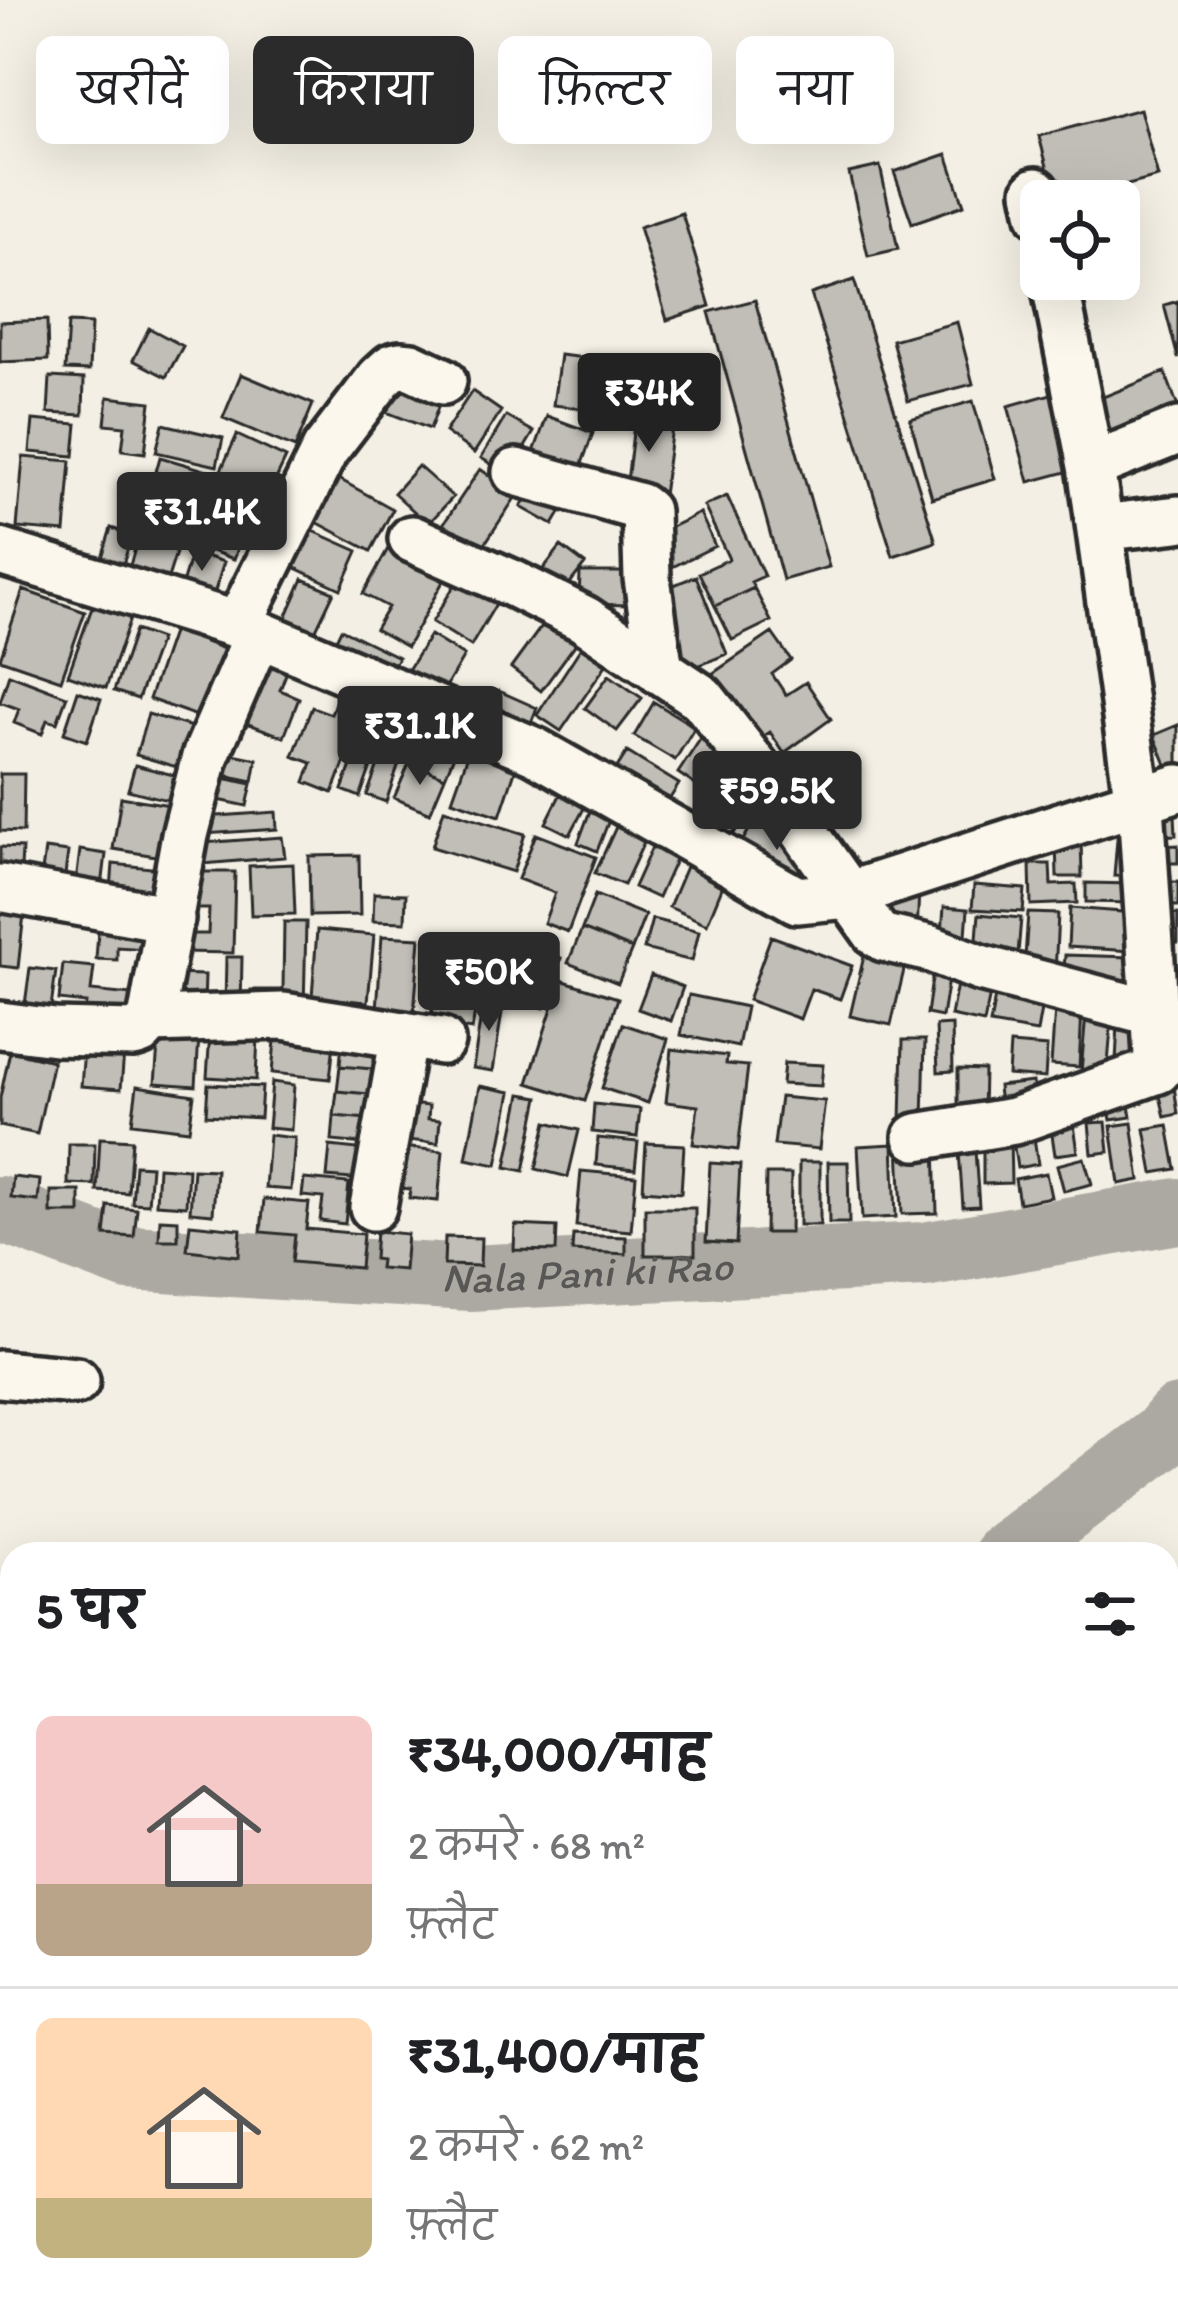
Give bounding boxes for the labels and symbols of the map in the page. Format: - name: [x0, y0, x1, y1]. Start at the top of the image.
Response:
- pin: ₹34K: [578, 353, 720, 455]
- pin: ₹31.4K: [104, 472, 300, 574]
- pin: ₹31.1K: [322, 686, 518, 788]
- pin: ₹59.5K: [679, 751, 875, 853]
- pin: ₹50K: [418, 932, 560, 1034]
- water label: Nala Pani ki Rao: [440, 1240, 736, 1304]

